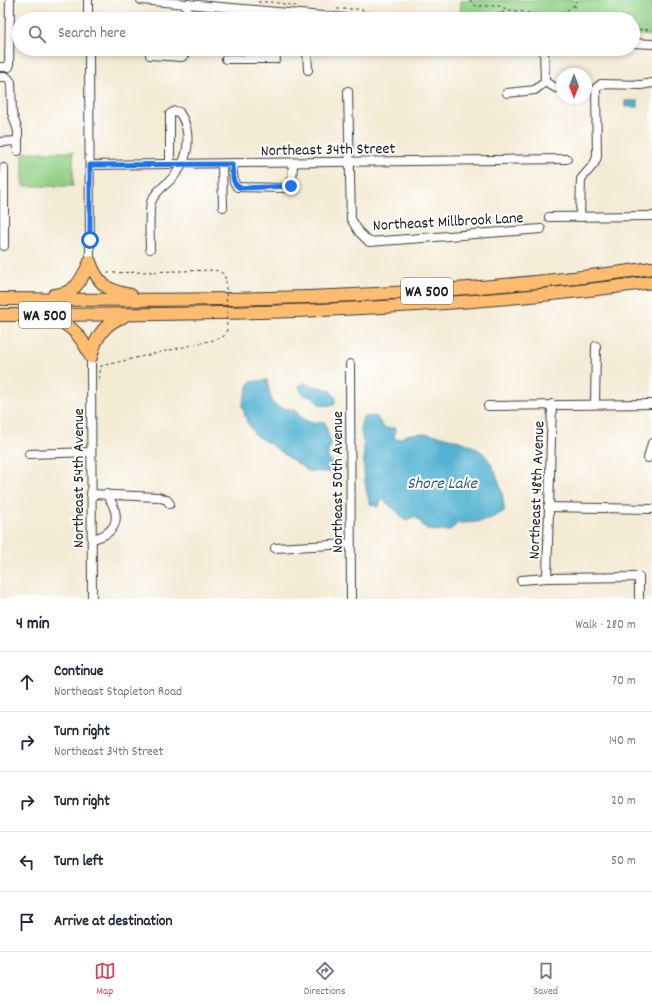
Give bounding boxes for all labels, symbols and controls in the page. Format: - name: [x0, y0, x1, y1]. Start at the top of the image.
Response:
- search box: [12, 12, 640, 56]
- icon: search: [26, 23, 48, 45]
- text: Search here: [58, 23, 126, 45]
- north arrow: [556, 68, 592, 104]
- street label: Northeast 34th Street: [261, 138, 396, 163]
- route end: [282, 177, 300, 195]
- street label: Northeast Millbrook Lane: [372, 207, 524, 238]
- route start: [81, 231, 99, 249]
- road number: WA 500: [401, 278, 453, 304]
- road number: WA 500: [19, 302, 71, 328]
- street label: Northeast 54th Avenue: [68, 408, 91, 548]
- street label: Northeast 50th Avenue: [327, 411, 350, 553]
- street label: Northeast 48th Avenue: [524, 420, 551, 560]
- water label: Shore Lake: [407, 473, 478, 497]
- text: 4 min: [16, 613, 50, 637]
- text: Walk · 280 m: [575, 616, 636, 635]
- text: Continue: [54, 661, 103, 683]
- icon: ahead: [16, 671, 38, 693]
- text: 70 m: [612, 672, 636, 691]
- text: Northeast Stapleton Road: [54, 683, 182, 702]
- text: Turn right: [54, 721, 110, 743]
- icon: right: [16, 731, 38, 753]
- text: 140 m: [609, 732, 636, 751]
- text: Northeast 34th Street: [54, 743, 163, 762]
- icon: right: [16, 791, 38, 813]
- text: Turn right: [54, 791, 110, 813]
- text: 20 m: [611, 792, 636, 811]
- icon: left: [16, 851, 38, 873]
- text: Turn left: [54, 851, 103, 873]
- text: 50 m: [611, 852, 636, 871]
- icon: arrive: [16, 911, 38, 933]
- text: Arrive at destination: [54, 911, 172, 933]
- tab: Map: [94, 960, 116, 1000]
- tab: Directions: [304, 960, 346, 1000]
- tab: Saved: [533, 960, 558, 1000]

